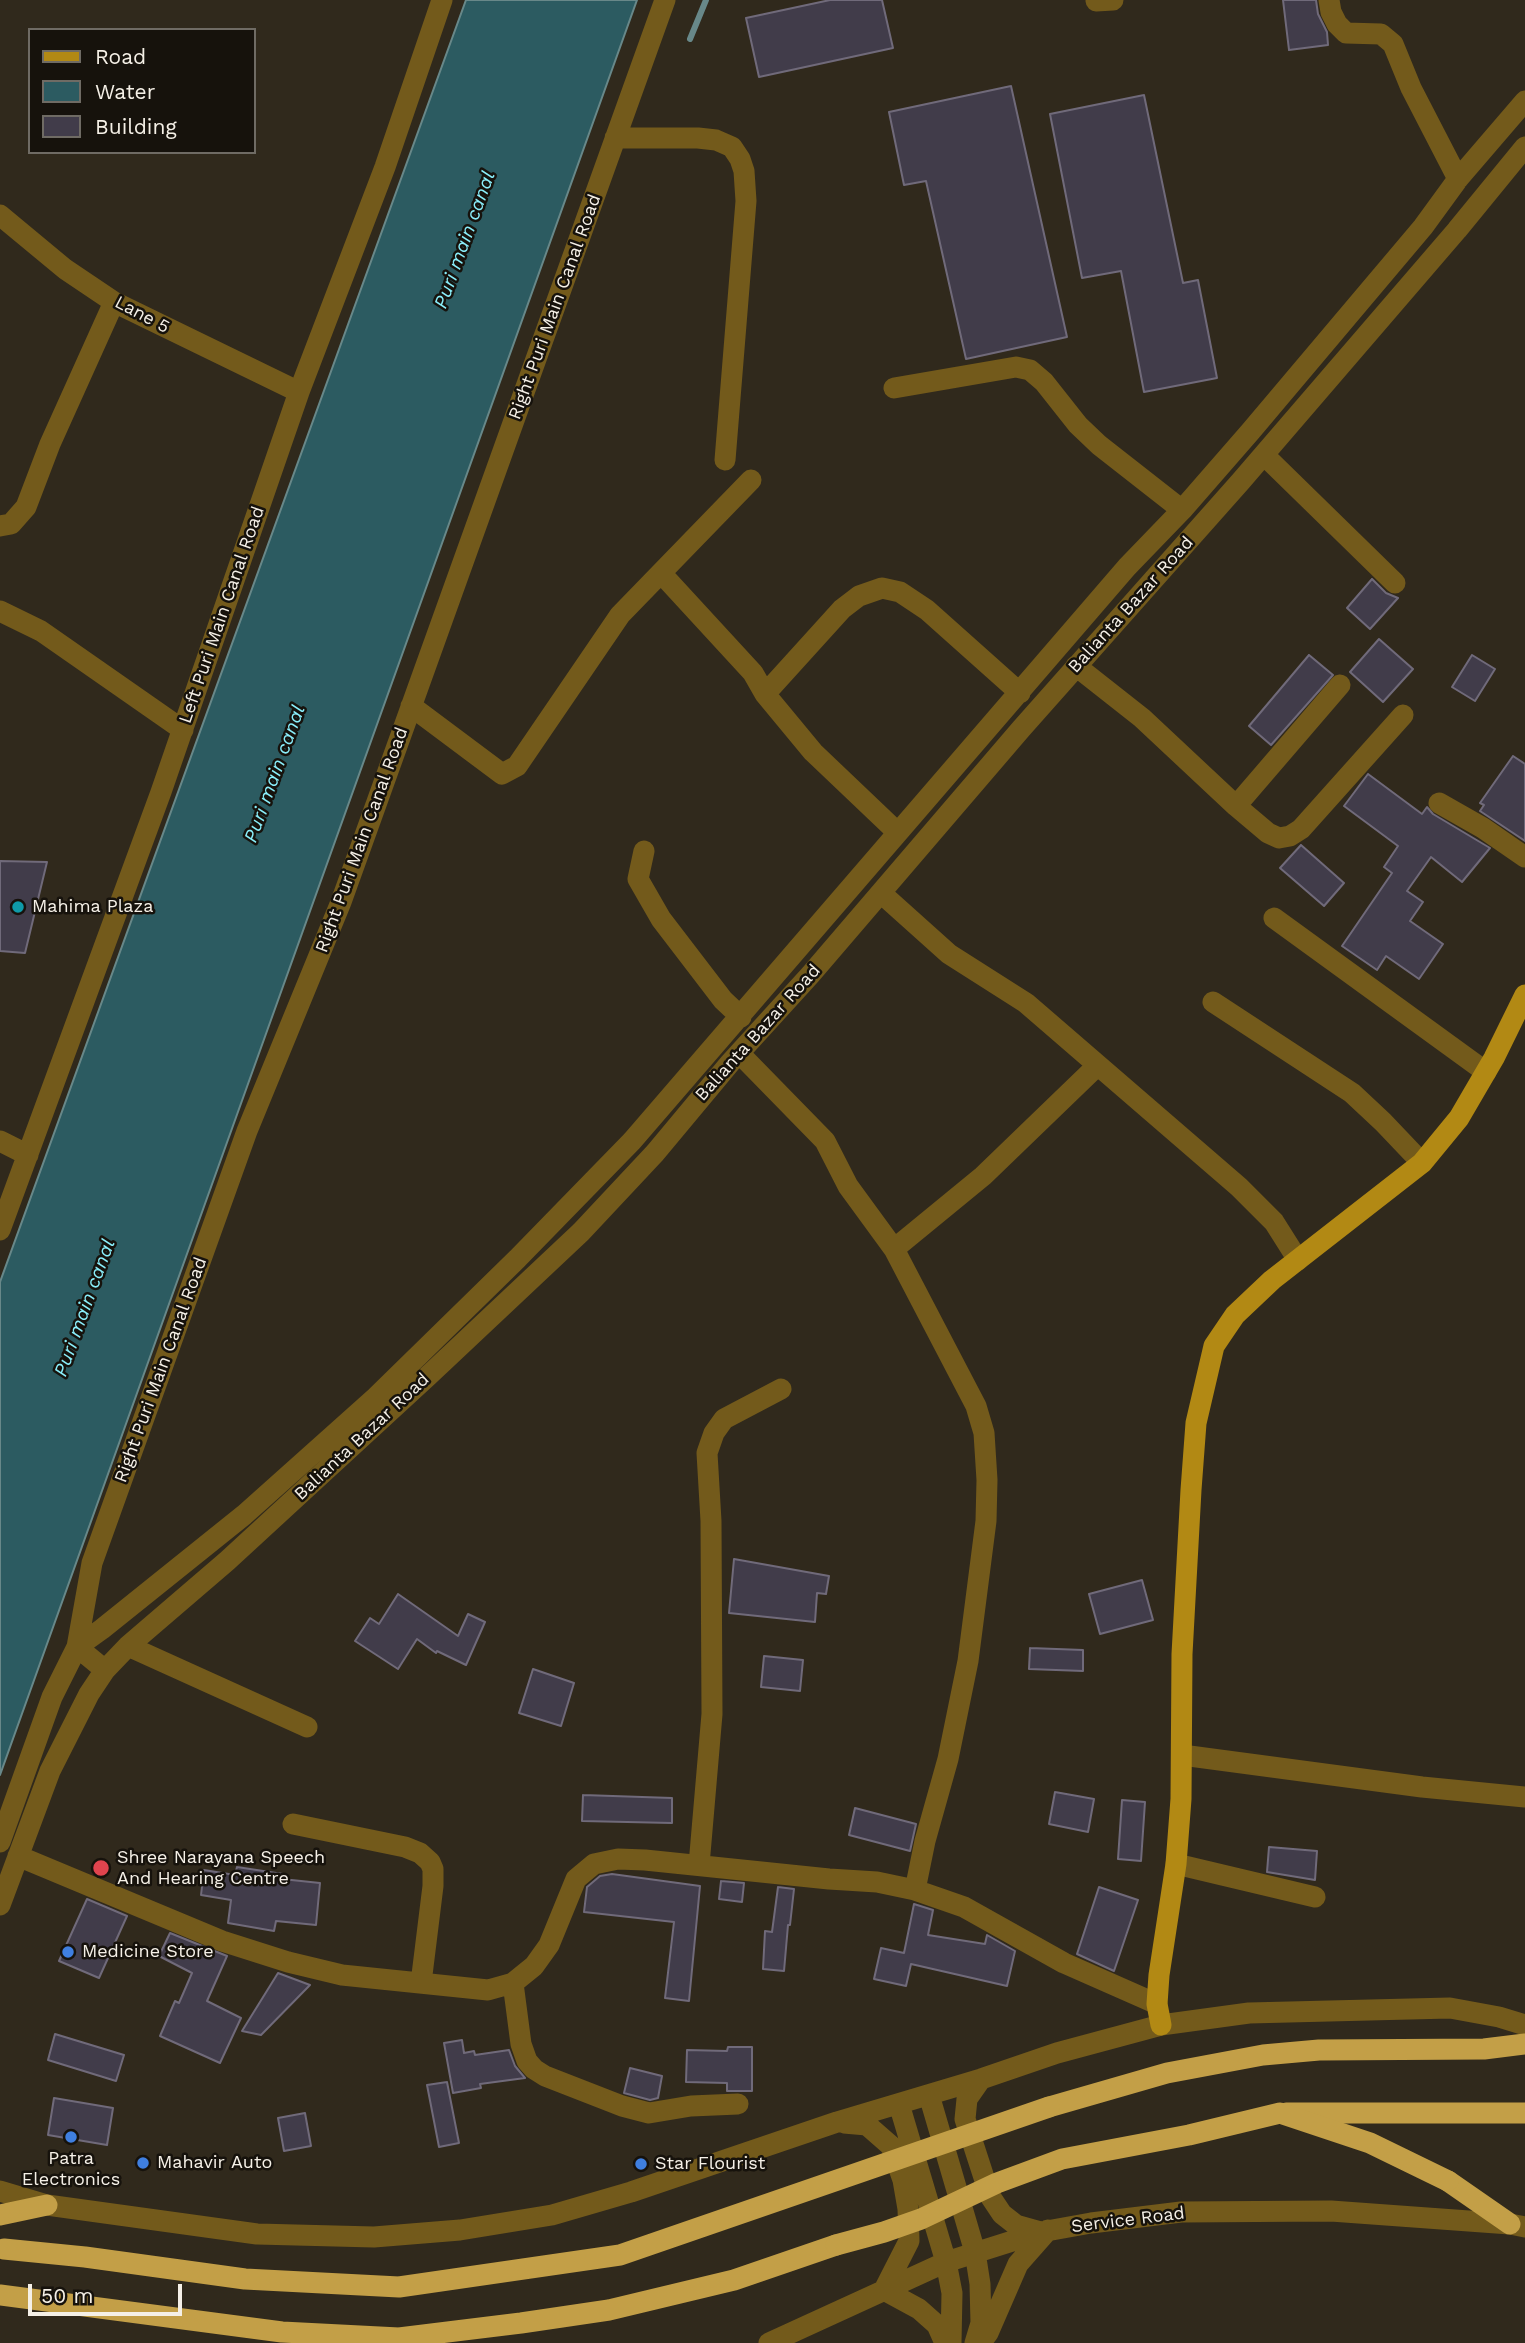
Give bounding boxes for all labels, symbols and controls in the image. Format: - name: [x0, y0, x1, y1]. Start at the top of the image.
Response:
- legend: [28, 28, 256, 154]
- text: Road: [95, 44, 146, 69]
- text: Water: [95, 79, 155, 104]
- text: Building: [95, 114, 177, 139]
- water label: Puri main canal: [430, 168, 500, 312]
- street label: Right Puri Main Canal Road: [504, 191, 606, 423]
- street label: Lane 5: [111, 292, 173, 338]
- street label: Left Puri Main Canal Road: [175, 504, 269, 726]
- street label: Balianta Bazar Road: [1064, 532, 1198, 678]
- water label: Puri main canal: [240, 702, 310, 846]
- street label: Right Puri Main Canal Road: [311, 724, 413, 956]
- place label: Mahima Plaza: [32, 896, 153, 918]
- marker: Mahima Plaza: [10, 899, 26, 915]
- street label: Balianta Bazar Road: [691, 960, 825, 1106]
- water label: Puri main canal: [50, 1236, 120, 1380]
- street label: Right Puri Main Canal Road: [110, 1254, 212, 1486]
- street label: Balianta Bazar Road: [290, 1369, 434, 1505]
- place label: Shree Narayana Speech And Hearing Centre: [117, 1847, 325, 1890]
- marker: Shree Narayana Speech And Hearing Centre: [91, 1858, 111, 1878]
- place label: Medicine Store: [82, 1941, 214, 1963]
- marker: Medicine Store: [60, 1944, 76, 1960]
- marker: Patra Electronics: [63, 2129, 79, 2145]
- place label: Patra Electronics: [22, 2148, 120, 2190]
- place label: Mahavir Auto: [157, 2152, 272, 2174]
- place label: Star Flourist: [655, 2153, 765, 2175]
- marker: Mahavir Auto: [135, 2155, 151, 2171]
- marker: Star Flourist: [633, 2156, 649, 2172]
- street label: Service Road: [1070, 2202, 1186, 2238]
- scale bar: [32, 2270, 186, 2314]
- text: 50 m: [41, 2283, 93, 2308]

